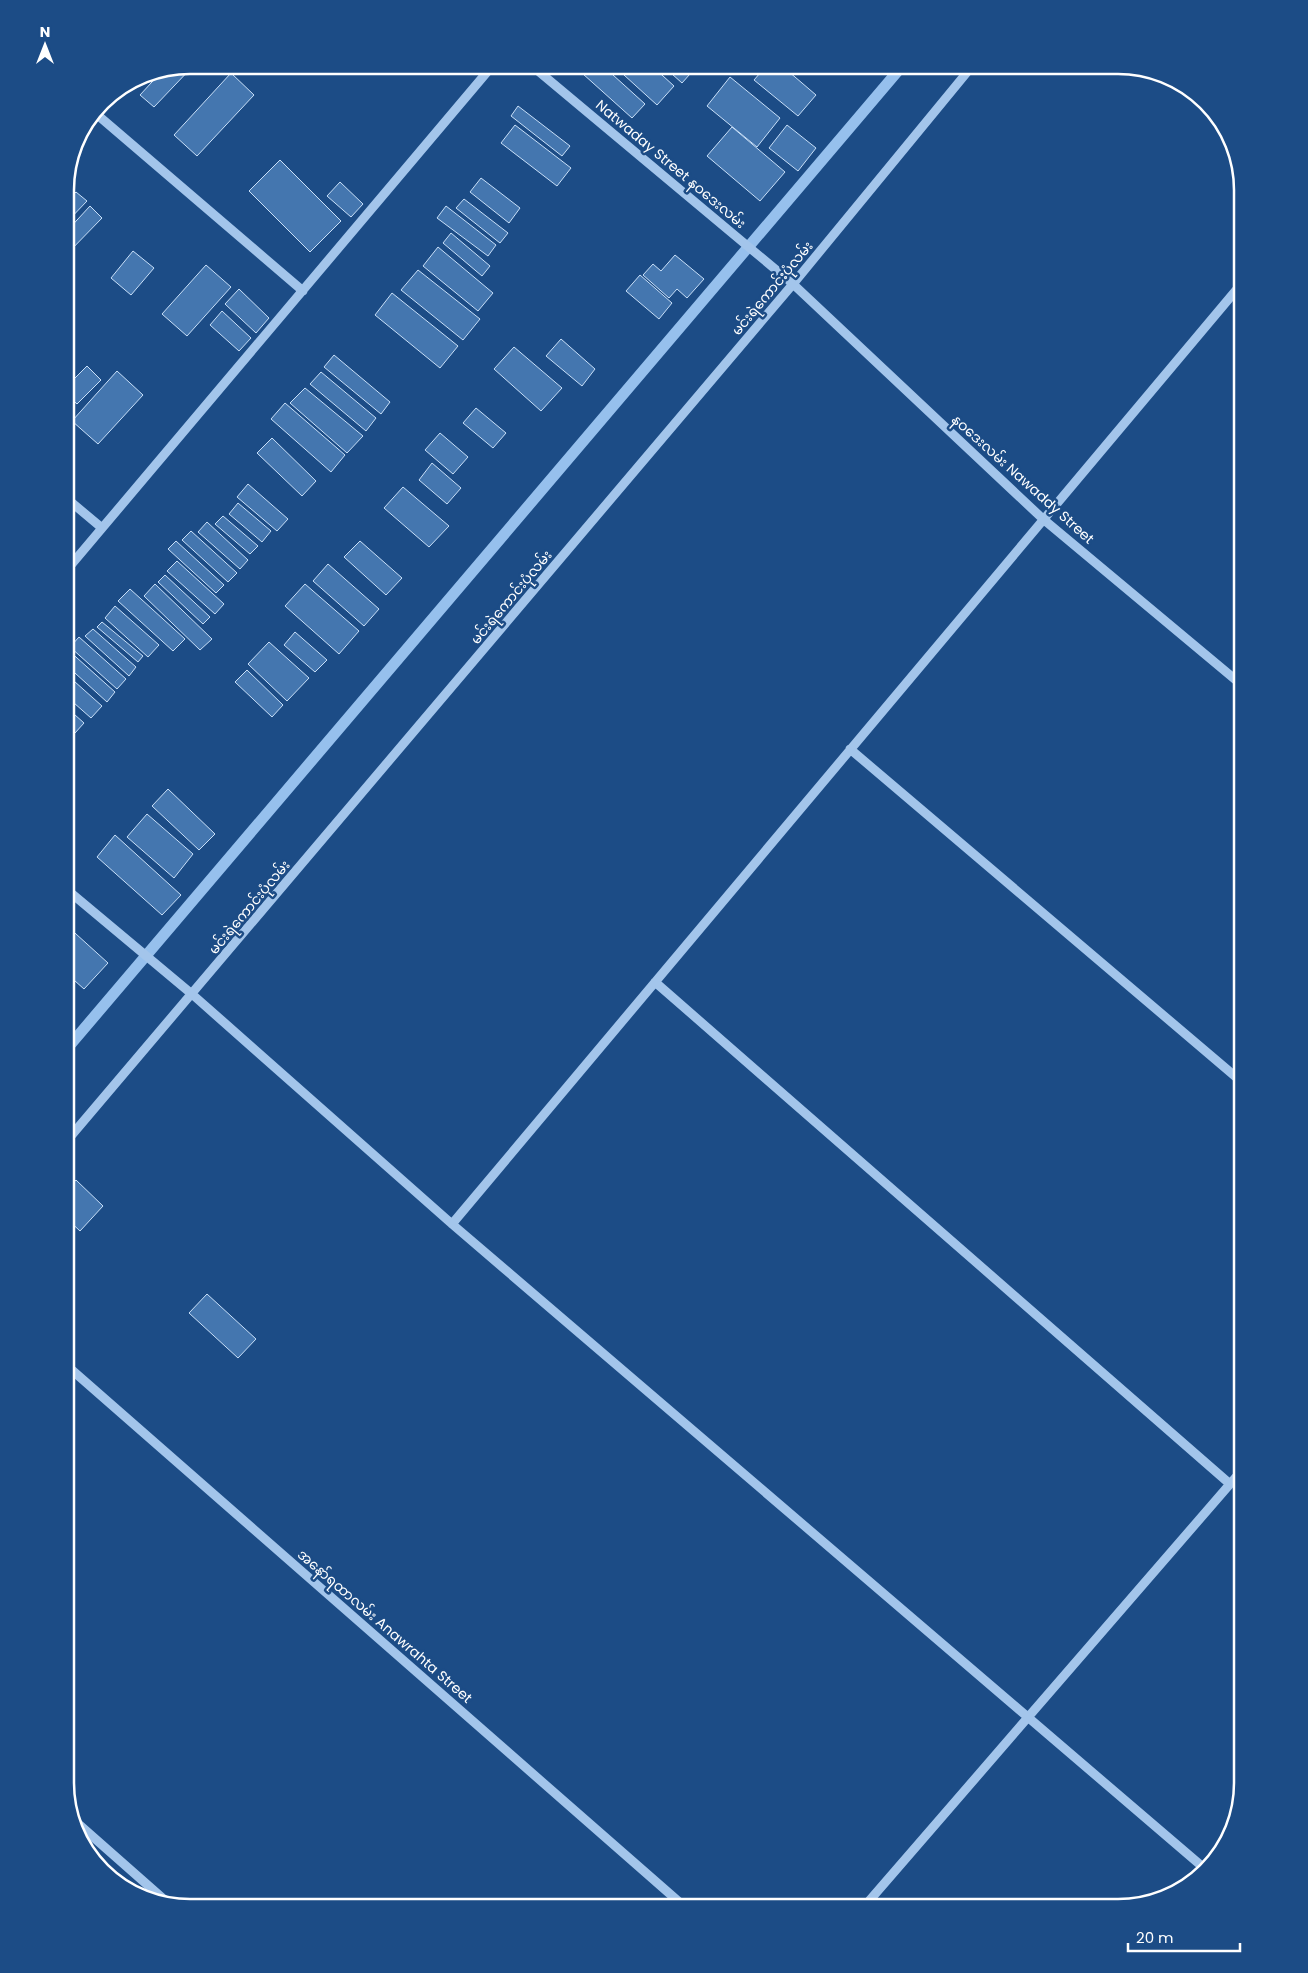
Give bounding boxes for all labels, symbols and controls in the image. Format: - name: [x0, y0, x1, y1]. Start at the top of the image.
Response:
- north arrow: [20, 20, 70, 70]
- text: N: [40, 22, 50, 42]
- street label: Natwaday Street နဝဒေးလမ်း: [590, 95, 750, 234]
- street label: မင်းရဲကောင်းပုံလမ်း: [727, 237, 819, 341]
- street label: နဝဒေးလမ်း Nawaddy Street: [946, 410, 1099, 550]
- street label: မင်းရဲကောင်းပုံလမ်း: [466, 546, 558, 650]
- street label: မင်းရဲကောင်းပုံလမ်း: [204, 856, 296, 960]
- street label: အနော်ရထာလမ်း Anawrahta Street: [292, 1544, 477, 1709]
- scale bar: [1128, 1920, 1240, 1952]
- text: 20 m: [1136, 1927, 1174, 1948]

